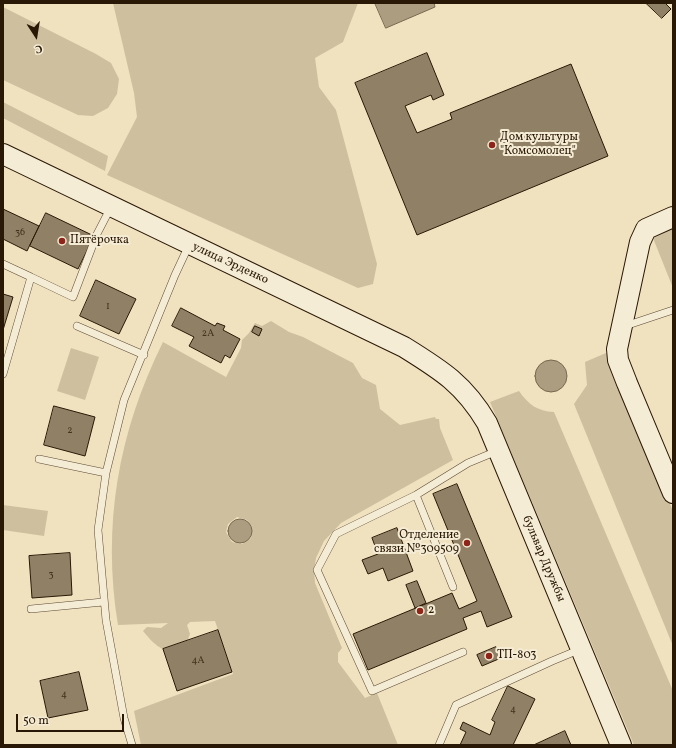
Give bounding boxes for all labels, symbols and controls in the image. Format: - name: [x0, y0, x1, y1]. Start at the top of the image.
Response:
- north arrow: [16, 16, 56, 56]
- text: С: [34, 40, 44, 56]
- place label: Дом культуры "Комсомолец": [500, 131, 578, 159]
- marker: Дом культуры "Комсомолец": [487, 140, 497, 150]
- house number: 36: [15, 227, 25, 239]
- place label: Пятёрочка: [70, 234, 129, 248]
- marker: Пятёрочка: [57, 236, 67, 246]
- street label: улица Эрденко: [190, 240, 270, 288]
- house number: 1: [106, 301, 110, 313]
- house number: 2А: [202, 328, 214, 340]
- house number: 2: [67, 425, 73, 437]
- street label: бульвар Дружбы: [518, 514, 568, 604]
- place label: Отделение связи №309509: [374, 529, 459, 557]
- marker: Отделение связи №309509: [462, 538, 472, 548]
- house number: 3: [48, 569, 54, 581]
- place label: 2: [428, 604, 434, 618]
- marker: 2: [415, 606, 425, 616]
- place label: ТП-803: [497, 649, 536, 663]
- marker: ТП-803: [484, 651, 494, 661]
- house number: 4А: [191, 655, 205, 667]
- house number: 4: [61, 689, 67, 701]
- house number: 4: [510, 704, 516, 716]
- scale bar: [18, 706, 126, 732]
- text: 50 m: [23, 713, 49, 729]

